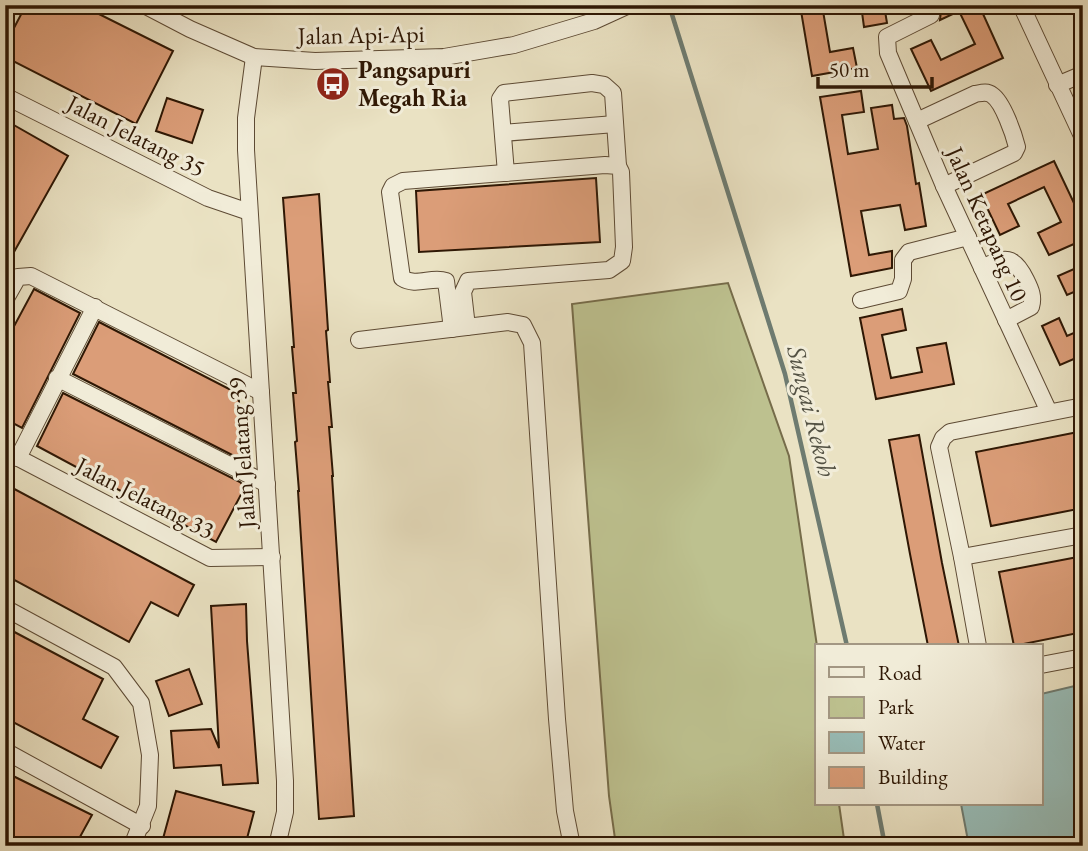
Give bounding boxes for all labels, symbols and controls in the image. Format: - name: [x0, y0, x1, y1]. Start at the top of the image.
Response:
- street label: Jalan Api-Api: [295, 18, 425, 51]
- scale bar: [818, 46, 932, 90]
- place label: Pangsapuri Megah Ria: [358, 54, 471, 114]
- text: 50 m: [829, 56, 870, 83]
- bus stop icon: Pangsapuri Megah Ria: [314, 65, 352, 103]
- street label: Jalan Jelatang 35: [60, 86, 211, 184]
- street label: Jalan Ketapang 10: [939, 140, 1035, 306]
- water label: Sungai Rekoh: [779, 341, 845, 480]
- street label: Jalan Jelatang 39: [221, 376, 262, 532]
- street label: Jalan Jelatang 33: [69, 448, 220, 546]
- legend: [815, 644, 1042, 806]
- text: Road: [878, 659, 922, 686]
- text: Park: [878, 693, 915, 720]
- text: Water: [878, 729, 925, 756]
- text: Building: [878, 763, 948, 790]

